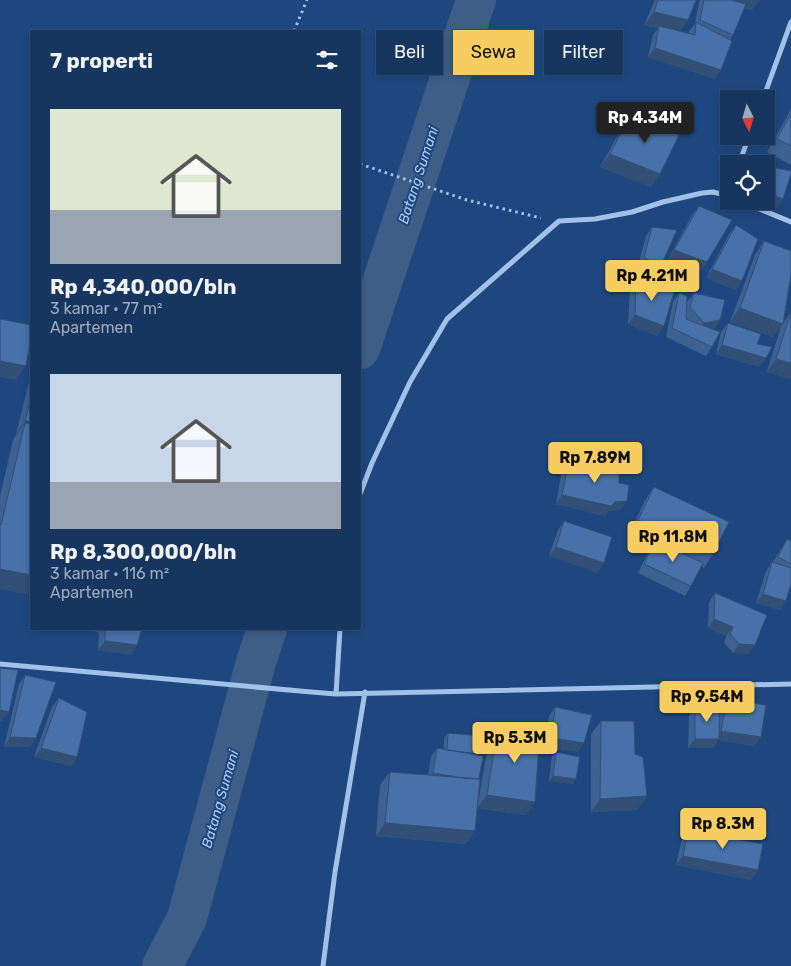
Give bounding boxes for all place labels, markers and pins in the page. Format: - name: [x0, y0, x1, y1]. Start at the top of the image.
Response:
- pin: Rp 4.34M: [593, 102, 697, 144]
- pin: Rp 4.21M: [600, 260, 704, 302]
- pin: Rp 7.89M: [543, 442, 647, 484]
- pin: Rp 11.8M: [621, 520, 725, 563]
- pin: Rp 9.54M: [655, 680, 759, 723]
- pin: Rp 5.3M: [469, 722, 561, 764]
- pin: Rp 8.3M: [677, 808, 769, 850]

